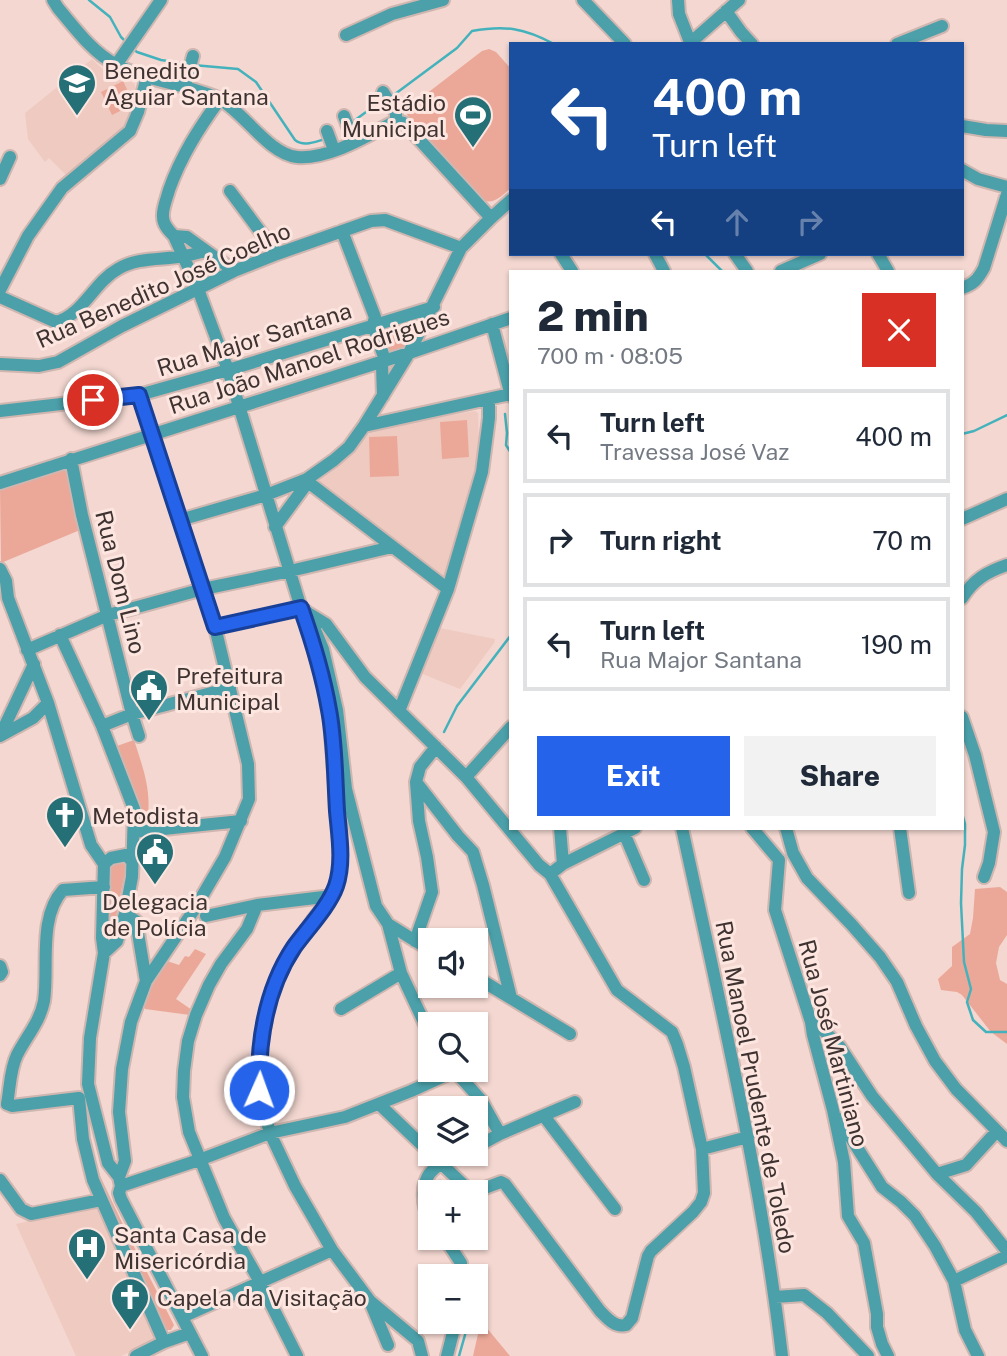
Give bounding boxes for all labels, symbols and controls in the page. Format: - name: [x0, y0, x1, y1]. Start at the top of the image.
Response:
- place label: Benedito Aguiar Santana: [104, 57, 269, 110]
- school or university icon: Benedito Aguiar Santana: [56, 62, 98, 117]
- text: 400 m: [652, 68, 802, 126]
- icon: left: [537, 70, 628, 161]
- place label: Estádio Municipal: [342, 89, 446, 142]
- sports icon: Estádio Municipal: [452, 94, 494, 149]
- text: Turn left: [652, 127, 777, 164]
- icon: left: [645, 203, 683, 241]
- icon: ahead: [718, 203, 756, 241]
- icon: right: [791, 203, 829, 241]
- street label: Rua Benedito José Coelho: [32, 217, 294, 353]
- text: 2 min: [537, 291, 649, 340]
- button: close: [862, 293, 936, 367]
- street label: Rua Major Santana: [153, 297, 355, 381]
- street label: Rua João Manoel Rodrigues: [165, 303, 453, 419]
- text: 700 m · 08:05: [537, 342, 683, 369]
- pin: [63, 370, 123, 430]
- icon: arrive: [74, 381, 112, 419]
- text: Turn left: [600, 407, 705, 438]
- icon: left: [541, 417, 579, 455]
- text: 400 m: [855, 421, 932, 452]
- text: Travessa José Vaz: [600, 438, 789, 465]
- street label: Rua Dom Lino: [90, 507, 152, 657]
- icon: right: [541, 521, 579, 559]
- text: Turn right: [600, 525, 722, 556]
- text: 70 m: [872, 525, 932, 556]
- text: Turn left: [600, 615, 705, 646]
- icon: left: [541, 625, 579, 663]
- text: 190 m: [861, 629, 932, 660]
- text: Rua Major Santana: [600, 646, 802, 673]
- place label: Prefeitura Municipal: [176, 662, 283, 715]
- public building icon: Prefeitura Municipal: [128, 667, 170, 722]
- button: Exit: [537, 736, 730, 816]
- button: Share: [744, 736, 936, 816]
- church icon: Metodista: [44, 794, 86, 849]
- place label: Metodista: [92, 802, 199, 829]
- public building icon: Delegacia de Polícia: [134, 831, 176, 886]
- place label: Delegacia de Polícia: [102, 888, 208, 941]
- street label: Rua Manoel Prudente de Toledo: [710, 918, 802, 1256]
- map controls: [418, 928, 488, 1334]
- button: sound: [418, 928, 488, 998]
- street label: Rua José Martiniano: [793, 936, 875, 1150]
- button: search: [418, 1012, 488, 1082]
- position arrow: [222, 1053, 296, 1127]
- button: layers: [418, 1096, 488, 1166]
- button: +: [418, 1180, 488, 1250]
- place label: Santa Casa de Misericórdia: [114, 1221, 267, 1274]
- hospital icon: Santa Casa de Misericórdia: [66, 1226, 108, 1281]
- button: −: [418, 1264, 488, 1334]
- church icon: Capela da Visitação: [109, 1276, 151, 1331]
- place label: Capela da Visitação: [157, 1284, 367, 1311]

